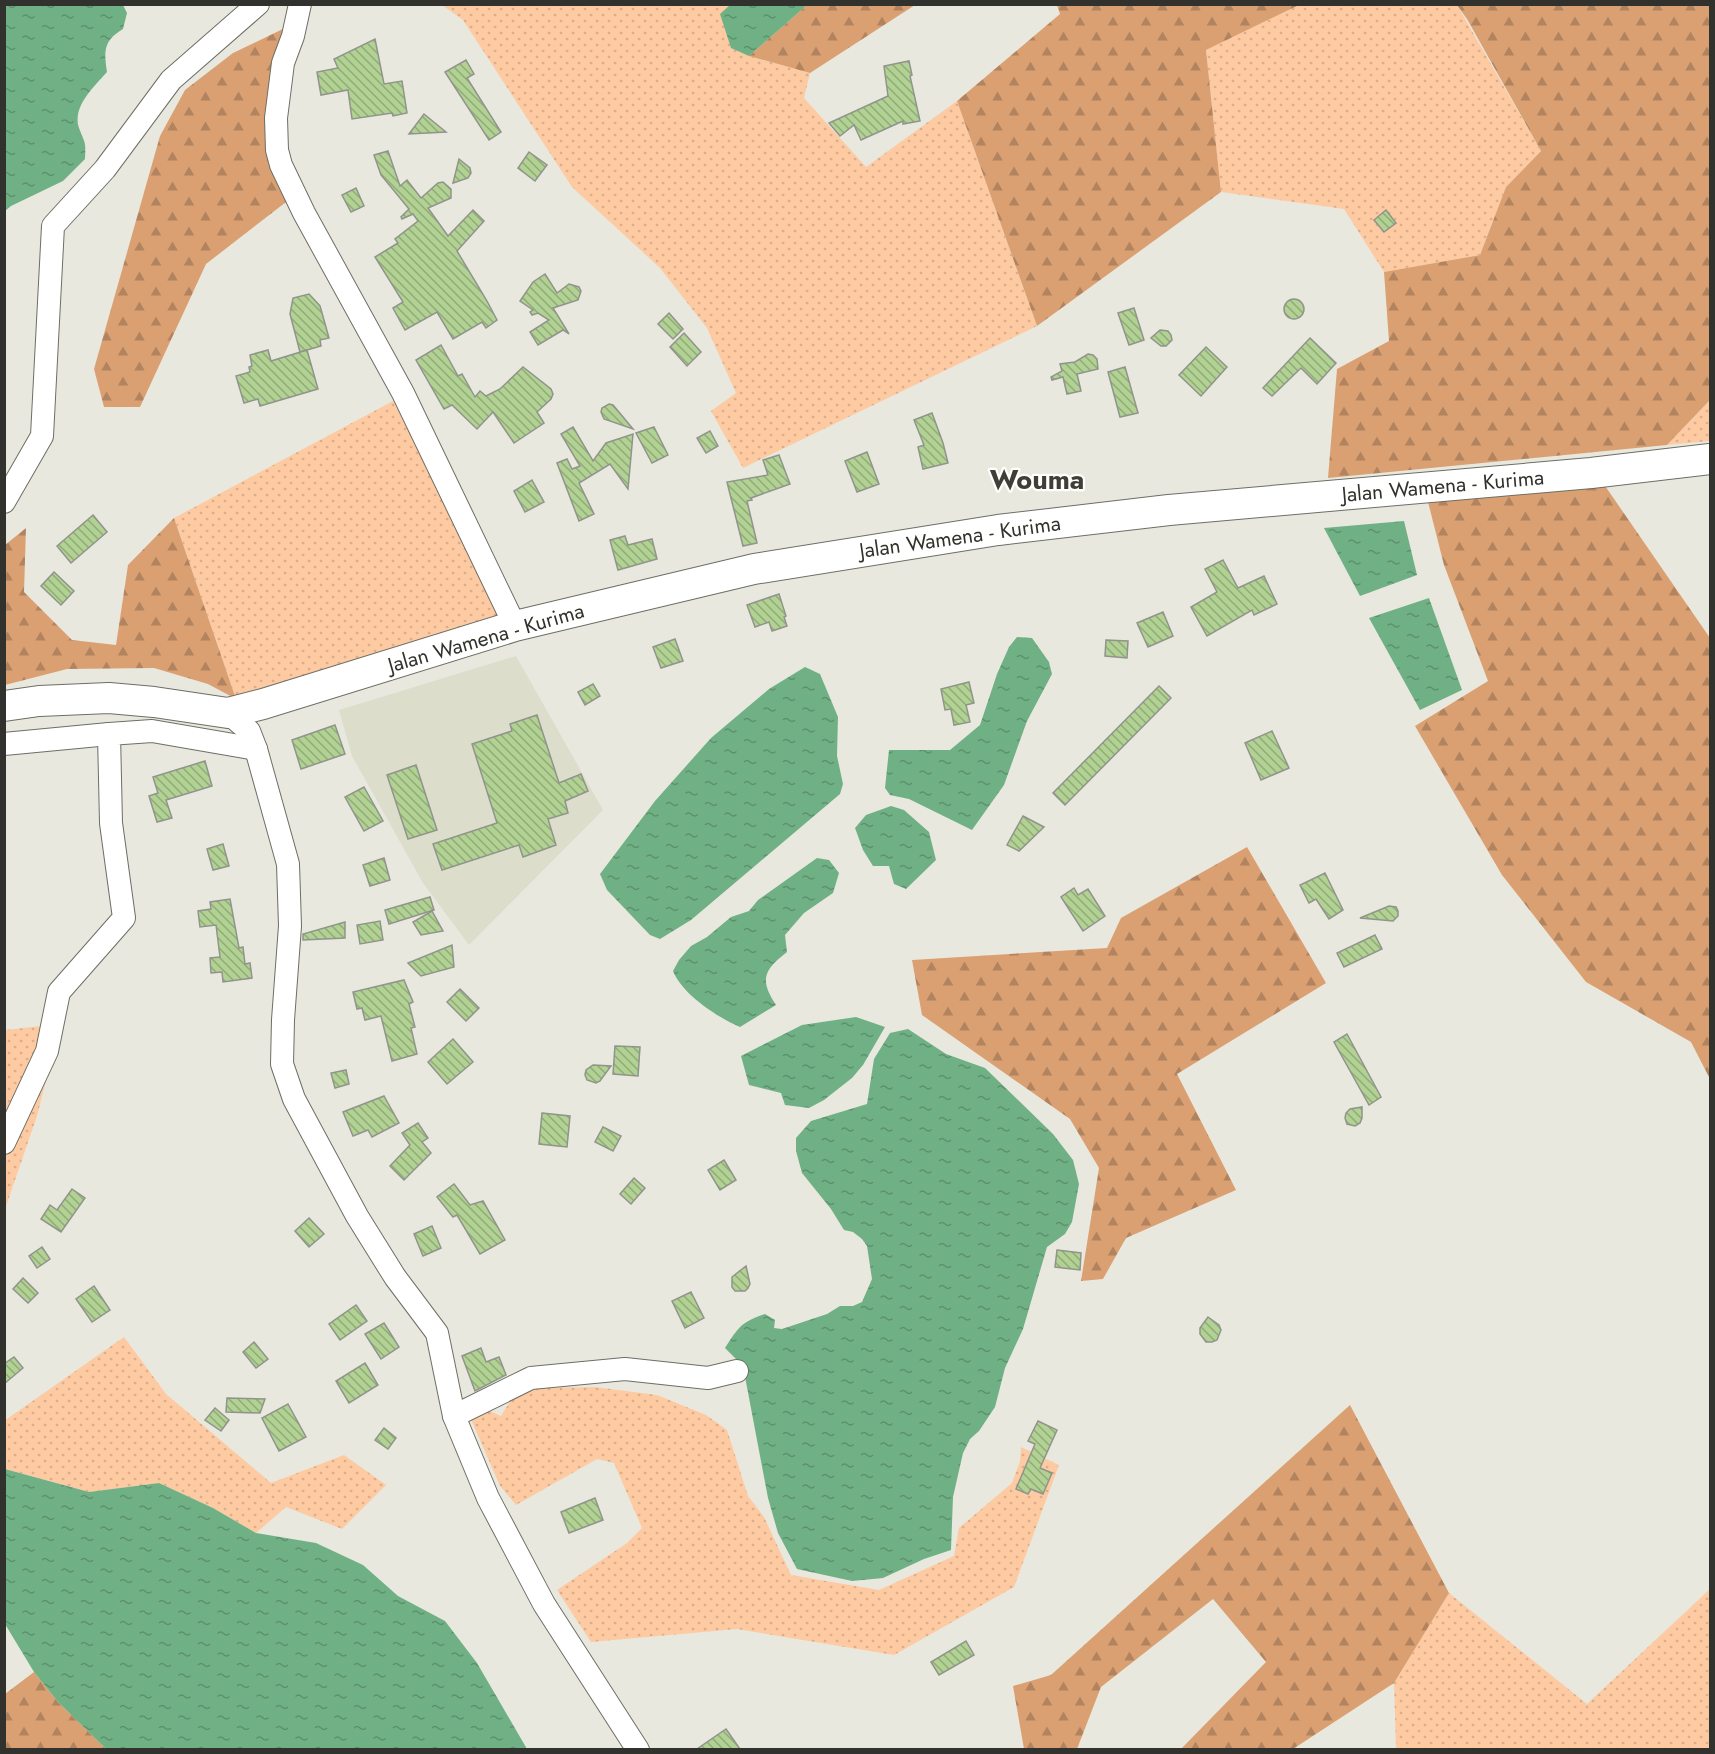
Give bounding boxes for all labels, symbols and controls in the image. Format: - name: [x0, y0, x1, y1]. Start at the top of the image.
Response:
- district label: Wouma: [990, 460, 1084, 499]
- street label: Jalan Wamena - Kurima: [1338, 462, 1545, 510]
- street label: Jalan Wamena - Kurima: [854, 508, 1063, 566]
- street label: Jalan Wamena - Kurima: [381, 596, 588, 681]

